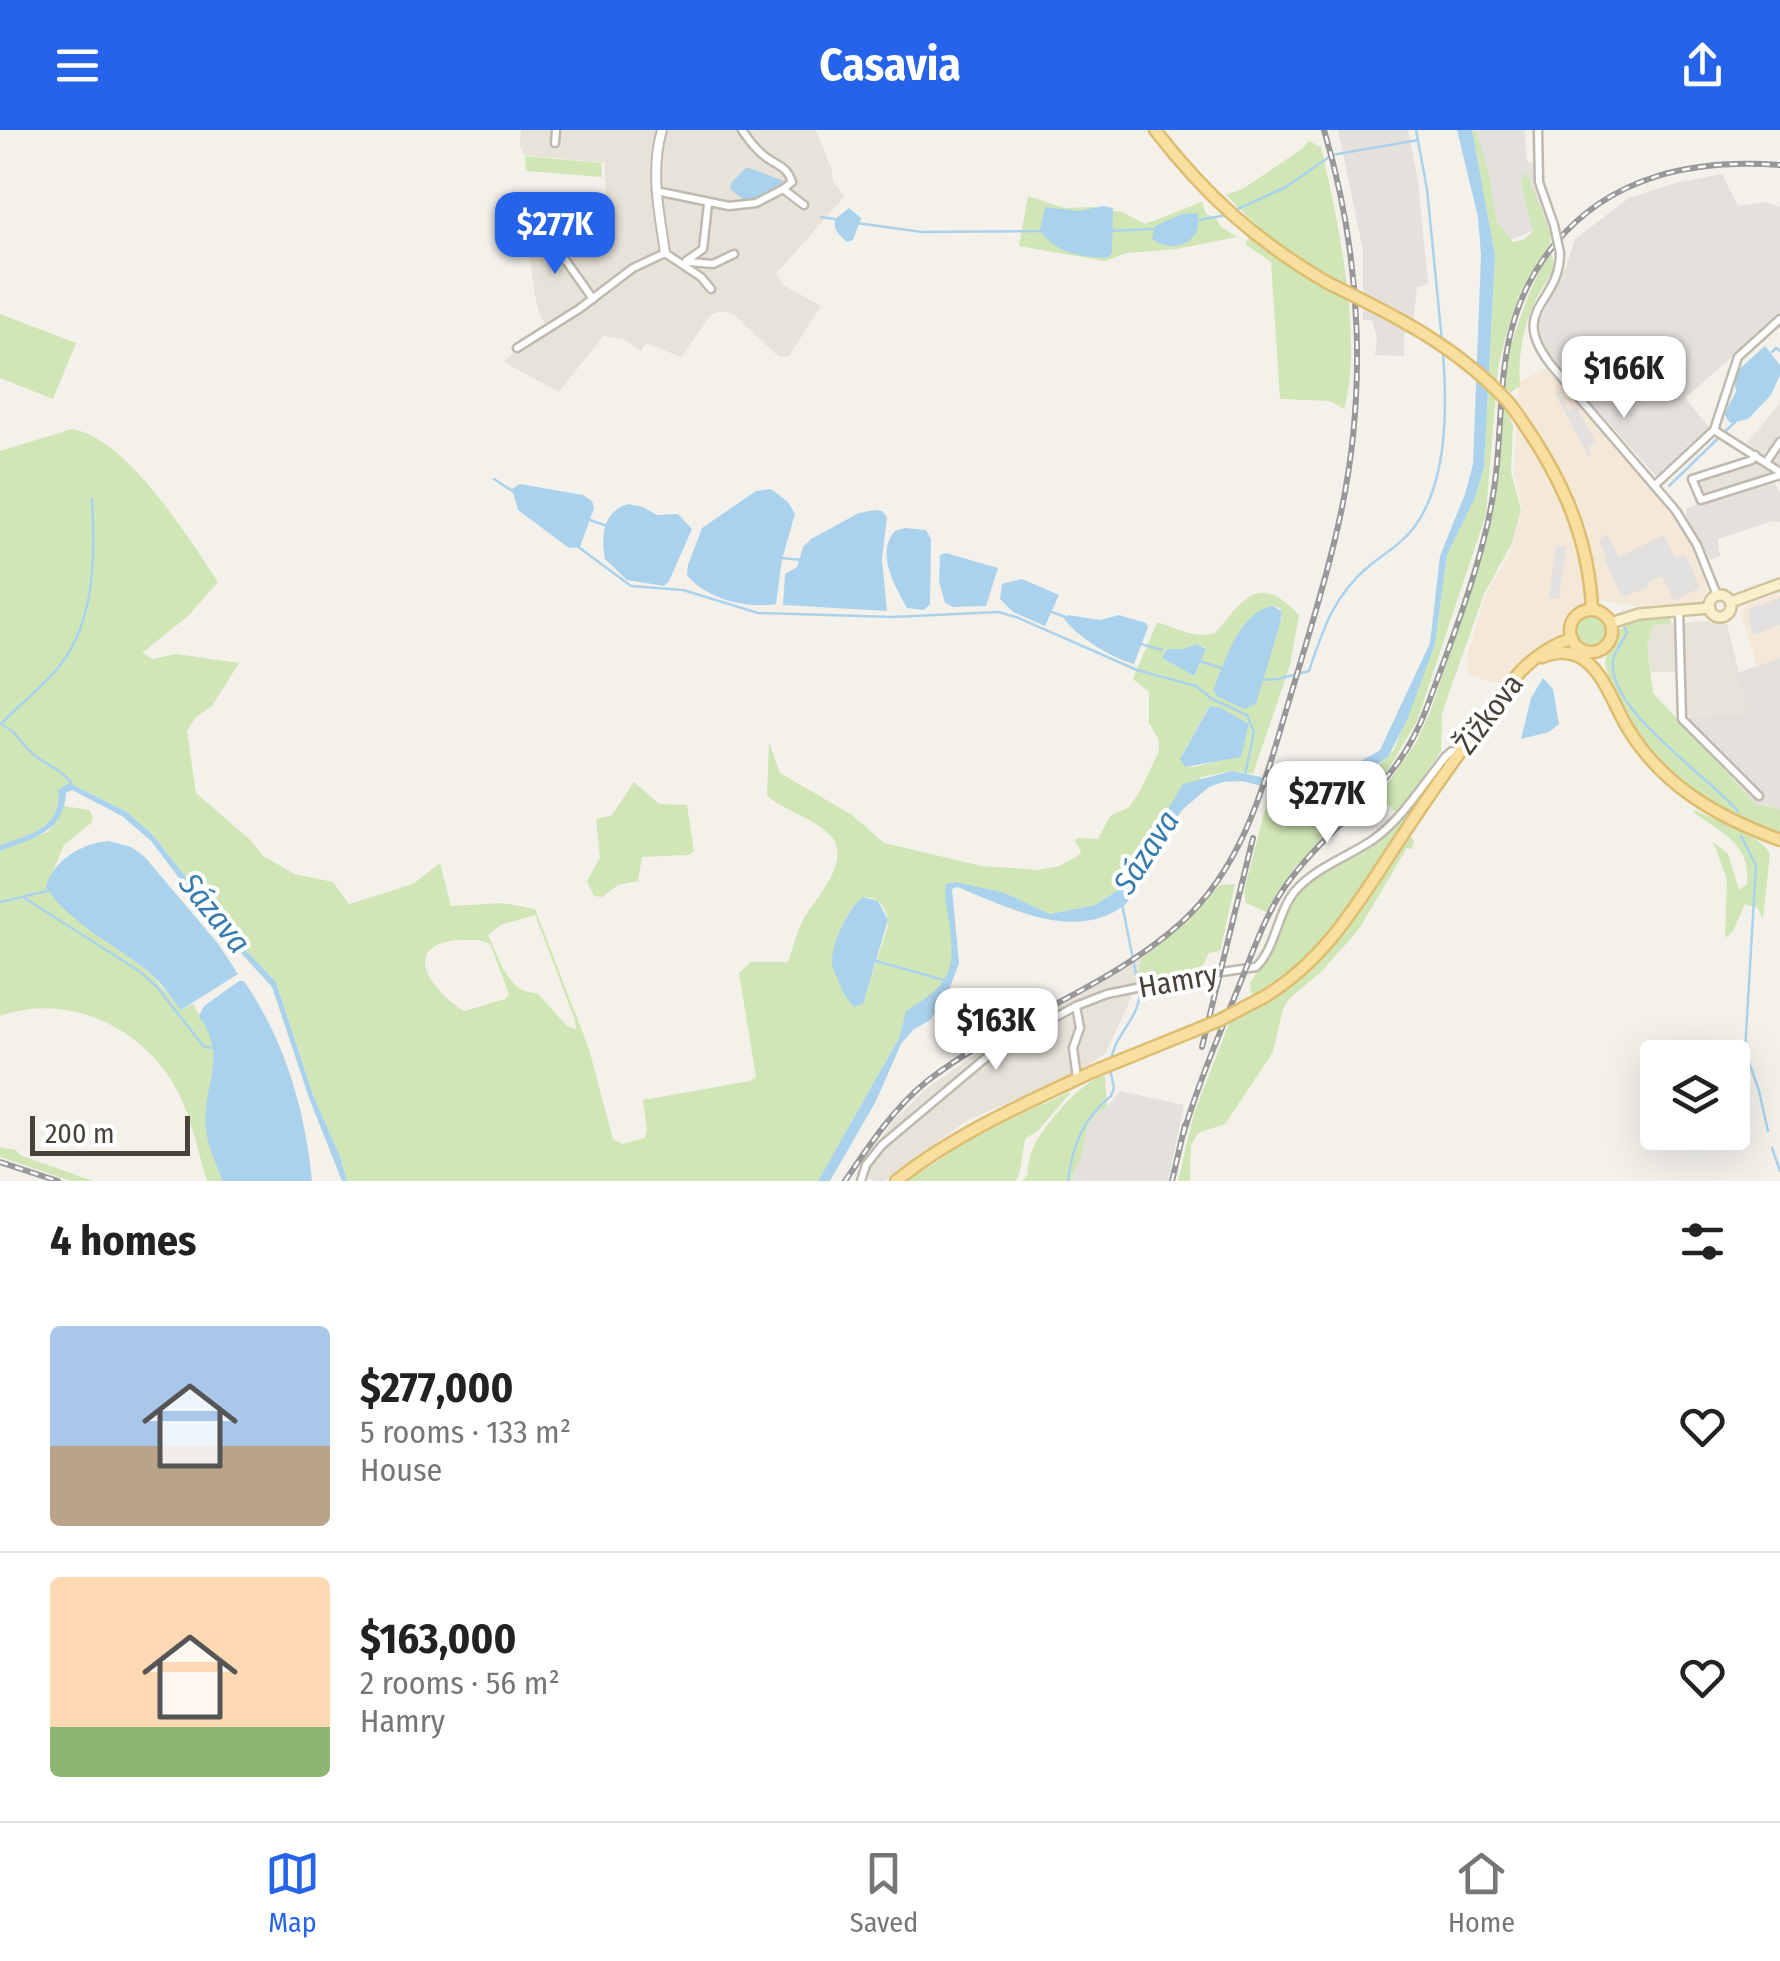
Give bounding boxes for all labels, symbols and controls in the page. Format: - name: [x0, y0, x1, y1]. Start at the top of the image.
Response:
- icon: menu: [50, 38, 105, 93]
- text: Casavia: [819, 38, 961, 92]
- icon: share: [1675, 38, 1730, 93]
- pin: $277K: [485, 192, 625, 277]
- text: $277K: [517, 205, 593, 243]
- pin: $166K: [1554, 336, 1694, 421]
- text: $166K: [1584, 349, 1664, 387]
- street label: Žižkova: [1447, 667, 1531, 761]
- pin: $277K: [1257, 761, 1397, 846]
- text: $277K: [1289, 774, 1365, 812]
- water label: Sázava: [1105, 803, 1187, 902]
- water label: Sázava: [171, 865, 259, 961]
- street label: Hamry: [1136, 956, 1221, 1006]
- pin: $163K: [926, 988, 1066, 1073]
- text: $163K: [957, 1001, 1035, 1039]
- map controls: [1640, 1040, 1750, 1150]
- button: layers: [1640, 1040, 1750, 1150]
- scale bar: [30, 1111, 190, 1156]
- text: 200 m: [45, 1117, 115, 1150]
- icon: filters: [1675, 1214, 1730, 1269]
- text: 4 homes: [50, 1216, 197, 1266]
- text: $277,000: [360, 1363, 513, 1413]
- icon: home: [130, 1366, 250, 1486]
- icon: heart: [1675, 1399, 1730, 1454]
- text: 5 rooms · 133 m²: [360, 1413, 571, 1451]
- text: House: [360, 1451, 442, 1489]
- text: $163,000: [360, 1614, 516, 1664]
- icon: home: [130, 1617, 250, 1737]
- icon: heart: [1675, 1650, 1730, 1705]
- text: 2 rooms · 56 m²: [360, 1664, 560, 1702]
- text: Hamry: [360, 1702, 445, 1740]
- tab: Map: [265, 1846, 320, 1939]
- tab: Saved: [850, 1846, 918, 1939]
- tab: Home: [1448, 1846, 1515, 1939]

